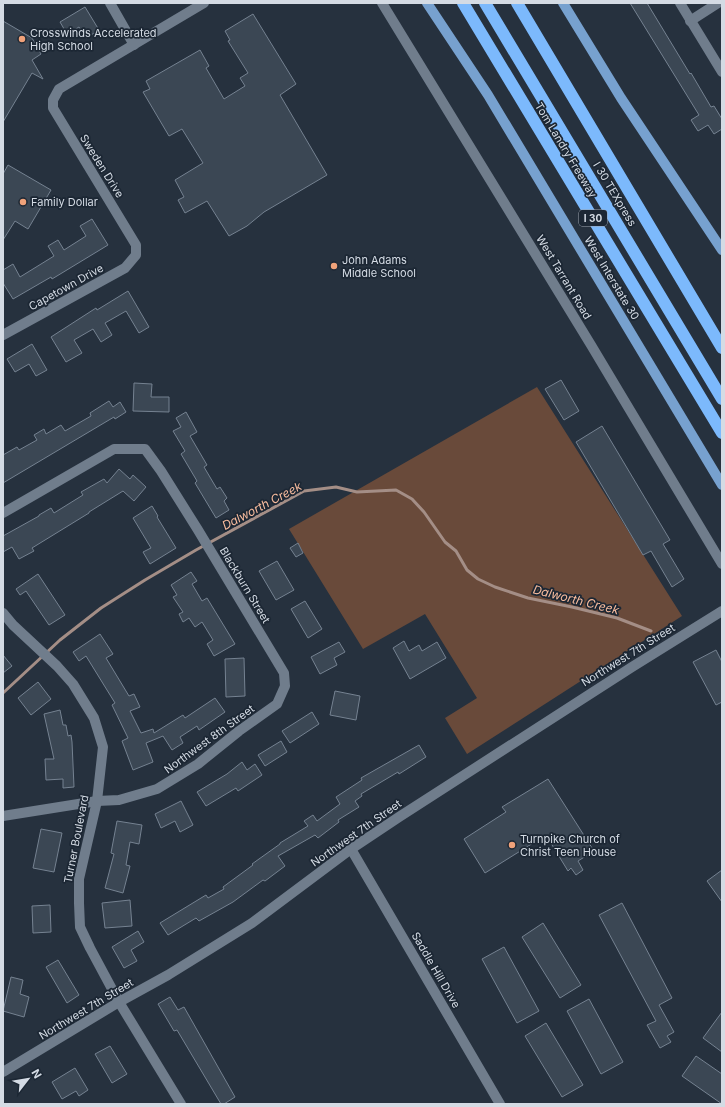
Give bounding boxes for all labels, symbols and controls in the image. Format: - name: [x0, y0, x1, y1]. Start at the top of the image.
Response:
- place label: Crosswinds Accelerated High School: [30, 26, 157, 53]
- marker: Crosswinds Accelerated High School: [17, 34, 27, 44]
- street label: Tom Landry Freeway: [532, 100, 600, 200]
- street label: Sweden Drive: [77, 132, 127, 200]
- street label: I 30 TEXpress: [591, 159, 639, 229]
- place label: Family Dollar: [31, 195, 98, 209]
- marker: Family Dollar: [18, 197, 28, 207]
- road number: I 30: [579, 210, 607, 226]
- street label: West Tarrant Road: [533, 232, 595, 322]
- street label: West Interstate 30: [582, 234, 643, 322]
- place label: John Adams Middle School: [342, 253, 416, 280]
- street label: Capetown Drive: [26, 261, 106, 313]
- marker: John Adams Middle School: [329, 261, 339, 271]
- water label: Dalworth Creek: [219, 478, 305, 533]
- street label: Blackburn Street: [217, 544, 273, 626]
- water label: Dalworth Creek: [531, 582, 621, 618]
- street label: Northwest 7th Street: [579, 620, 678, 689]
- street label: Northwest 8th Street: [161, 701, 257, 776]
- street label: Turner Boulevard: [61, 794, 91, 884]
- street label: Northwest 7th Street: [308, 796, 404, 870]
- place label: Turnpike Church of Christ Teen House: [520, 832, 620, 859]
- marker: Turnpike Church of Christ Teen House: [507, 840, 517, 850]
- street label: Saddle Hill Drive: [409, 930, 463, 1010]
- street label: Northwest 7th Street: [36, 975, 136, 1043]
- north arrow: [8, 1059, 48, 1099]
- text: N: [28, 1067, 45, 1081]

